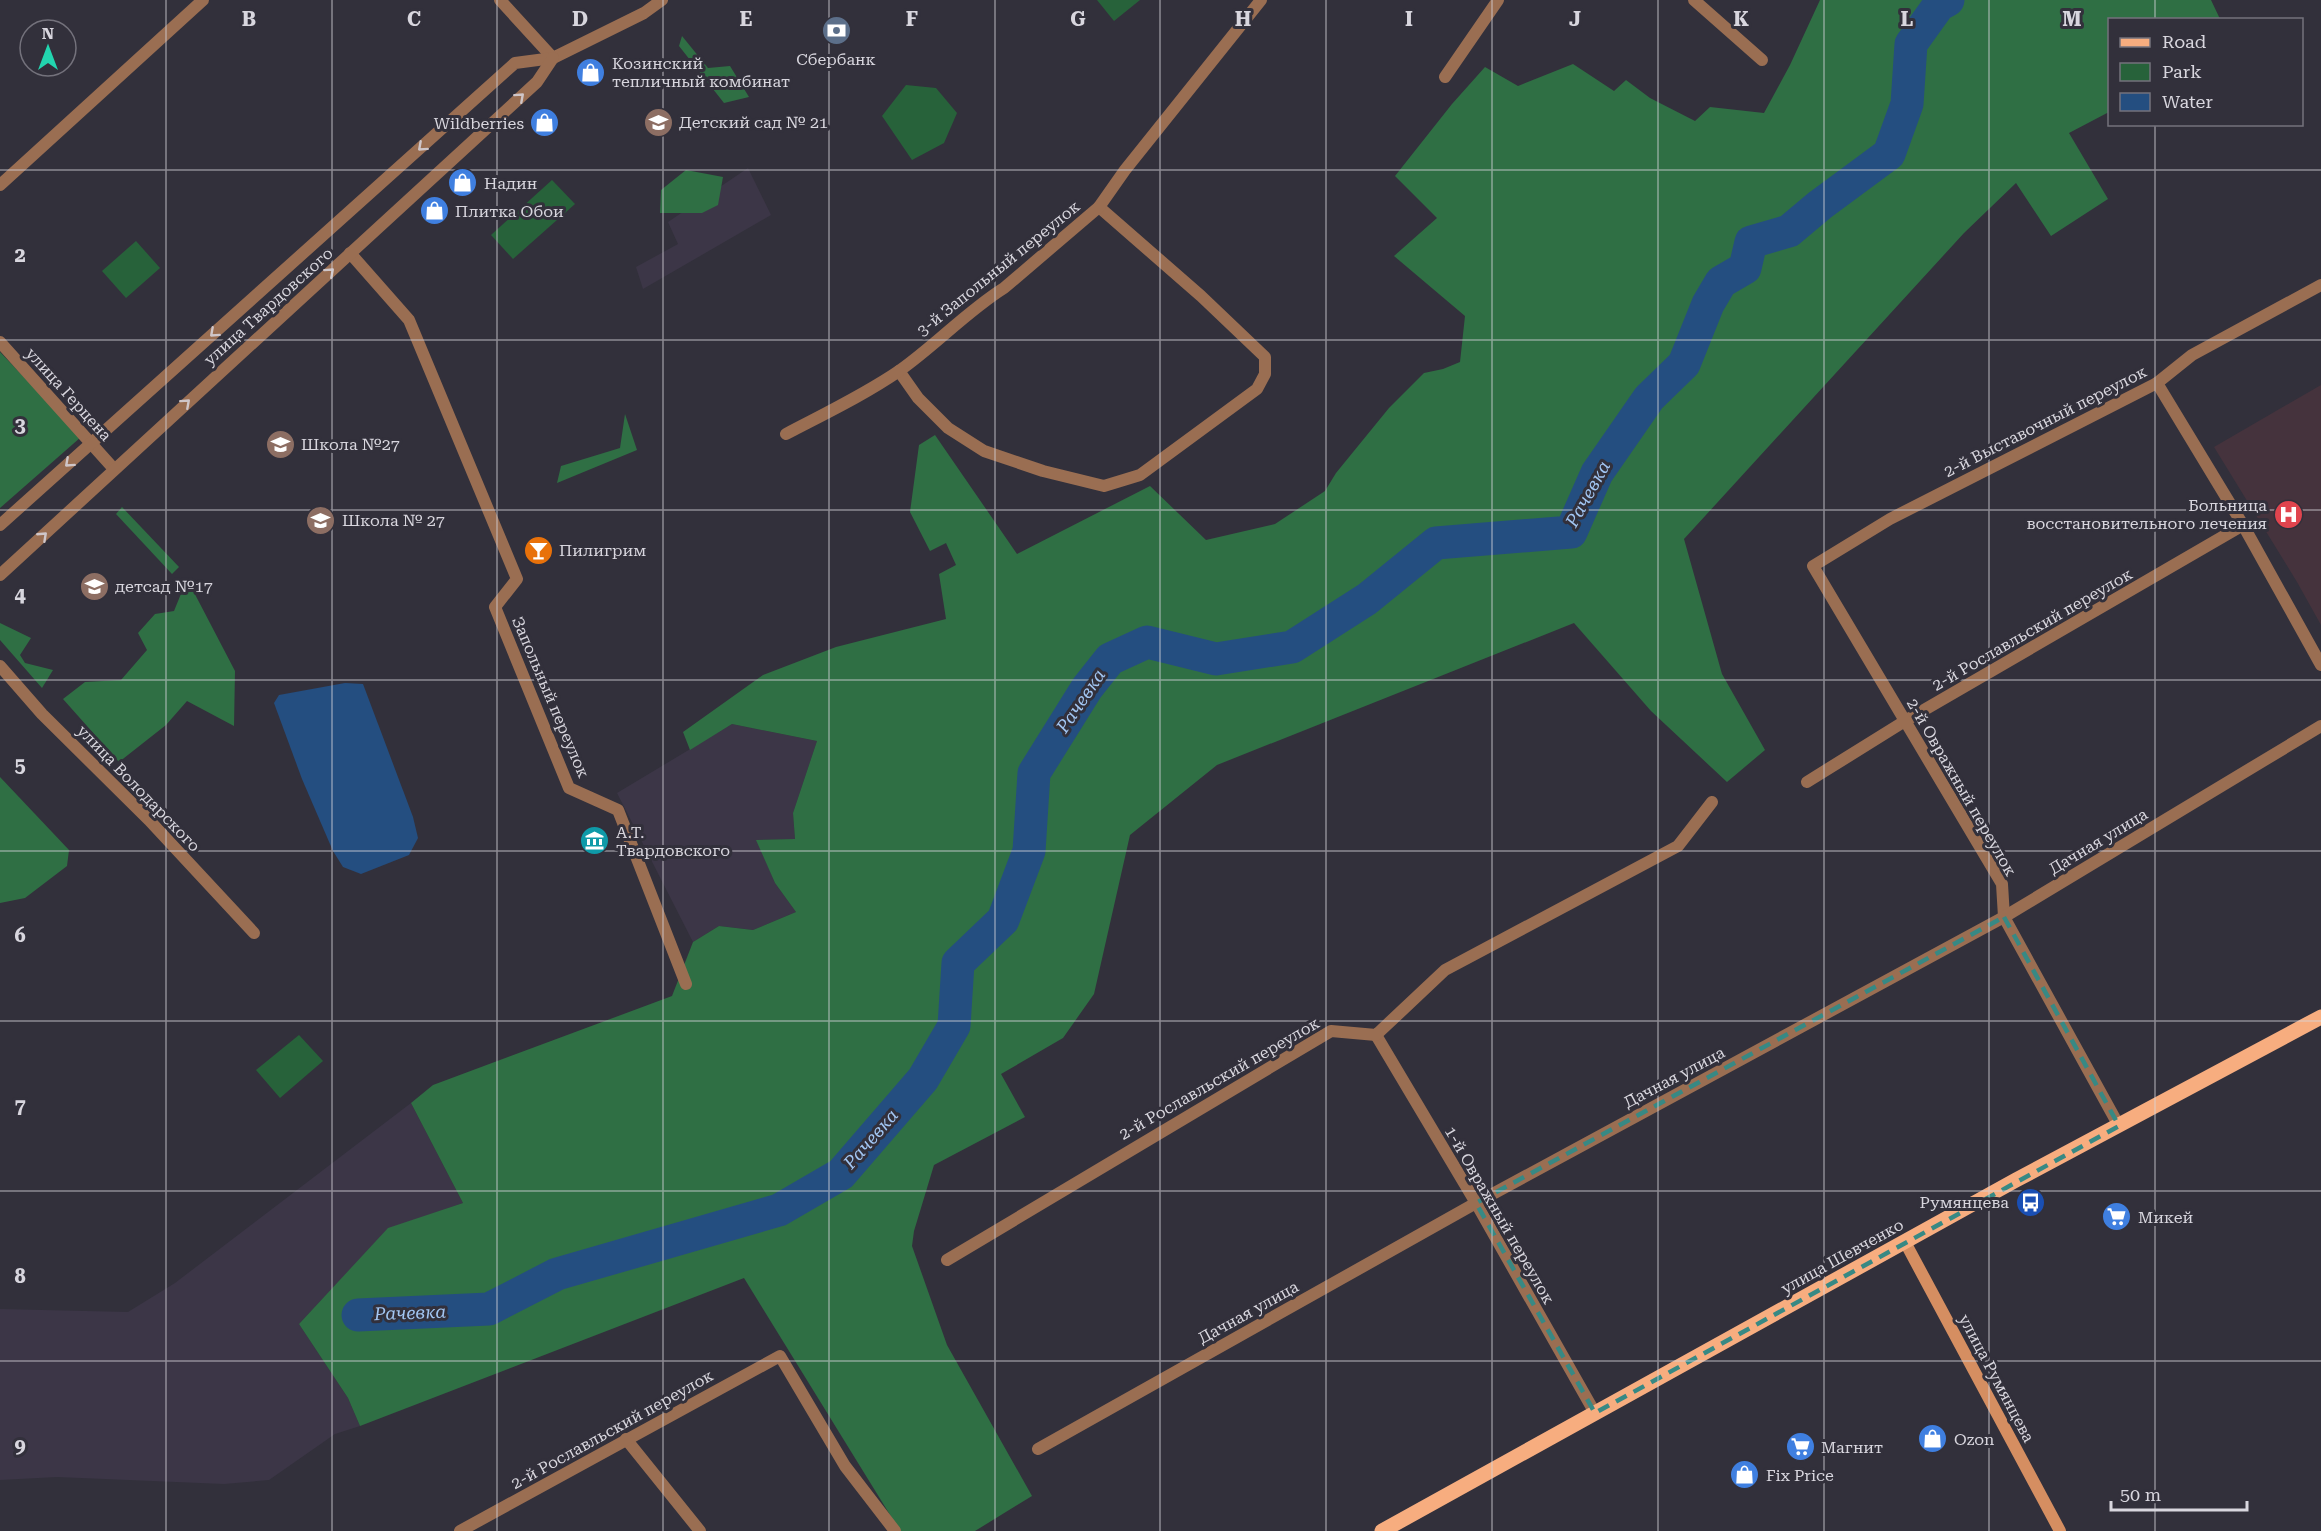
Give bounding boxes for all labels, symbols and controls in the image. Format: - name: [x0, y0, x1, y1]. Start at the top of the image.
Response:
- text: B: [242, 7, 256, 31]
- text: C: [407, 7, 421, 31]
- text: D: [572, 7, 588, 31]
- text: E: [740, 7, 753, 31]
- text: F: [906, 7, 918, 31]
- text: G: [1070, 7, 1086, 31]
- text: H: [1235, 7, 1251, 31]
- text: I: [1405, 7, 1413, 31]
- text: J: [1569, 7, 1581, 31]
- text: K: [1733, 7, 1749, 31]
- text: L: [1901, 7, 1914, 31]
- text: M: [2062, 7, 2082, 31]
- bank icon: Сбербанк: [820, 15, 852, 47]
- north arrow: [18, 18, 78, 78]
- legend: [2108, 18, 2303, 126]
- text: N: [42, 24, 54, 43]
- text: Road: [2162, 31, 2207, 52]
- place label: Сбербанк: [796, 50, 876, 69]
- place label: Козинский тепличный комбинат: [612, 54, 790, 91]
- shop icon: Козинский тепличный комбинат: [575, 56, 607, 88]
- text: Park: [2162, 61, 2202, 82]
- text: Water: [2162, 91, 2213, 112]
- one-way arrow: [513, 93, 524, 104]
- school or university icon: Детский сад № 21: [642, 106, 674, 138]
- shop icon: Wildberries: [529, 107, 561, 139]
- place label: Детский сад № 21: [679, 113, 828, 132]
- place label: Wildberries: [434, 114, 524, 133]
- one-way arrow: [418, 140, 429, 151]
- shop icon: Надин: [447, 167, 479, 199]
- place label: Надин: [484, 174, 537, 193]
- shop icon: Плитка Обои: [418, 195, 450, 227]
- street label: 3-й Запольный переулок: [913, 197, 1084, 340]
- place label: Плитка Обои: [455, 202, 564, 221]
- text: 2: [14, 243, 26, 267]
- street label: улица Твардовского: [200, 243, 337, 369]
- one-way arrow: [323, 268, 334, 279]
- one-way arrow: [211, 326, 221, 337]
- street label: улица Герцена: [22, 344, 116, 445]
- street label: 2-й Выставочный переулок: [1941, 362, 2150, 481]
- one-way arrow: [179, 399, 190, 410]
- text: 3: [14, 413, 26, 437]
- school or university icon: Школа №27: [264, 428, 296, 460]
- place label: Школа №27: [301, 435, 400, 454]
- one-way arrow: [65, 456, 76, 467]
- water label: Рачевка: [1560, 457, 1614, 531]
- place label: Больница восстановительного лечения: [2026, 496, 2267, 533]
- hospital icon: Больница восстановительного лечения: [2272, 498, 2304, 530]
- school or university icon: Школа № 27: [305, 504, 337, 536]
- place label: Школа № 27: [342, 511, 445, 530]
- one-way arrow: [37, 532, 47, 543]
- bar icon: Пилигрим: [522, 534, 554, 566]
- place label: Пилигрим: [559, 541, 646, 560]
- street label: 2-й Рославльский переулок: [1929, 564, 2136, 695]
- school or university icon: детсад №17: [78, 570, 110, 602]
- place label: детсад №17: [115, 577, 213, 596]
- text: 4: [14, 583, 26, 607]
- street label: Запольный переулок: [508, 614, 593, 781]
- water label: Рачевка: [1051, 665, 1110, 737]
- street label: 2-й Овражный переулок: [1903, 695, 2020, 879]
- street label: улица Володарского: [73, 721, 204, 856]
- text: 5: [14, 753, 26, 777]
- street label: Дачная улица: [2045, 804, 2151, 878]
- place label: А.Т. Твардовского: [616, 823, 730, 860]
- museum icon: А.Т. Твардовского: [579, 825, 611, 857]
- text: 6: [14, 923, 26, 947]
- street label: 2-й Рославльский переулок: [1116, 1013, 1323, 1144]
- street label: Дачная улица: [1620, 1043, 1728, 1112]
- text: 7: [14, 1094, 26, 1118]
- water label: Рачевка: [838, 1104, 902, 1174]
- street label: 1-й Овражный переулок: [1441, 1123, 1558, 1307]
- bus stop icon: Румянцева: [2014, 1186, 2046, 1218]
- place label: Румянцева: [1920, 1193, 2009, 1212]
- supermarket icon: Микей: [2101, 1201, 2133, 1233]
- place label: Микей: [2138, 1208, 2193, 1227]
- street label: улица Шевченко: [1778, 1215, 1907, 1298]
- text: 8: [14, 1264, 26, 1288]
- street label: Дачная улица: [1195, 1277, 1302, 1348]
- water label: Рачевка: [373, 1301, 447, 1324]
- street label: улица Румянцева: [1955, 1311, 2039, 1446]
- street label: 2-й Рославльский переулок: [508, 1366, 717, 1493]
- shop icon: Ozon: [1917, 1423, 1949, 1455]
- place label: Ozon: [1954, 1430, 1994, 1449]
- supermarket icon: Магнит: [1784, 1431, 1816, 1463]
- text: 9: [14, 1434, 26, 1458]
- place label: Магнит: [1821, 1438, 1883, 1457]
- shop icon: Fix Price: [1729, 1459, 1761, 1491]
- place label: Fix Price: [1766, 1466, 1834, 1485]
- scale bar: [2111, 1474, 2248, 1512]
- text: 50 m: [2120, 1484, 2161, 1505]

